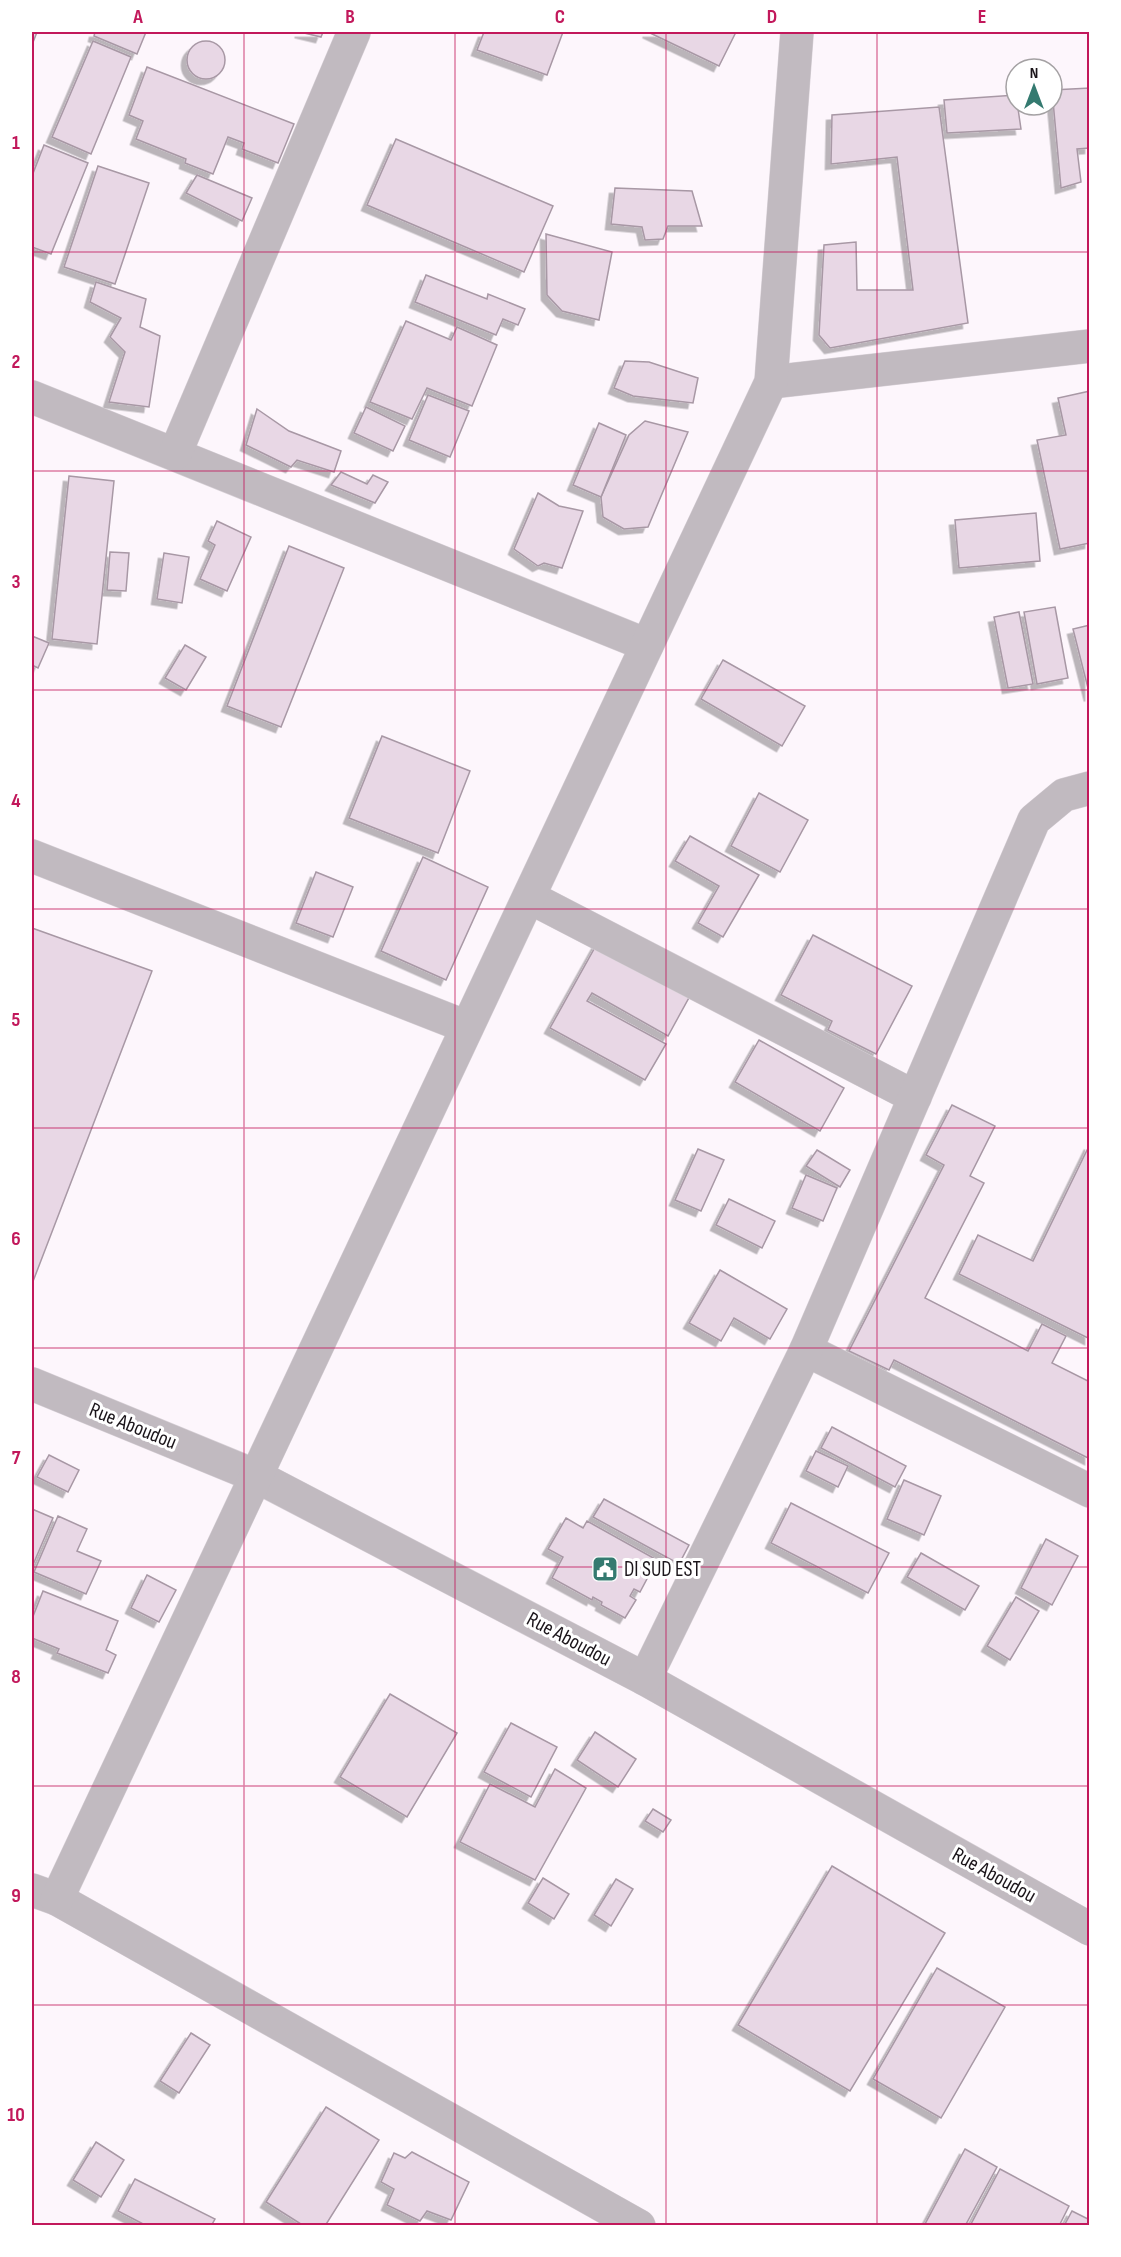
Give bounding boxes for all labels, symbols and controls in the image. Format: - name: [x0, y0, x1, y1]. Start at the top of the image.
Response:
- text: A: [132, 5, 143, 29]
- text: B: [345, 5, 355, 29]
- text: C: [555, 5, 565, 29]
- text: D: [767, 5, 777, 29]
- text: E: [978, 5, 986, 29]
- north arrow: [1004, 57, 1064, 117]
- text: N: [1030, 64, 1038, 83]
- text: 1: [12, 131, 20, 155]
- text: 2: [12, 350, 20, 374]
- text: 3: [12, 570, 21, 594]
- text: 4: [11, 789, 21, 813]
- text: 5: [12, 1008, 21, 1032]
- text: 6: [11, 1227, 21, 1251]
- street label: Rue Aboudou: [86, 1397, 180, 1455]
- text: 7: [12, 1446, 21, 1470]
- public building icon: DI SUD EST: [590, 1554, 620, 1584]
- place label: DI SUD EST: [624, 1557, 701, 1582]
- street label: Rue Aboudou: [523, 1606, 615, 1672]
- text: 8: [11, 1665, 21, 1689]
- street label: Rue Aboudou: [948, 1842, 1040, 1908]
- text: 9: [11, 1884, 21, 1908]
- text: 10: [7, 2103, 25, 2127]

